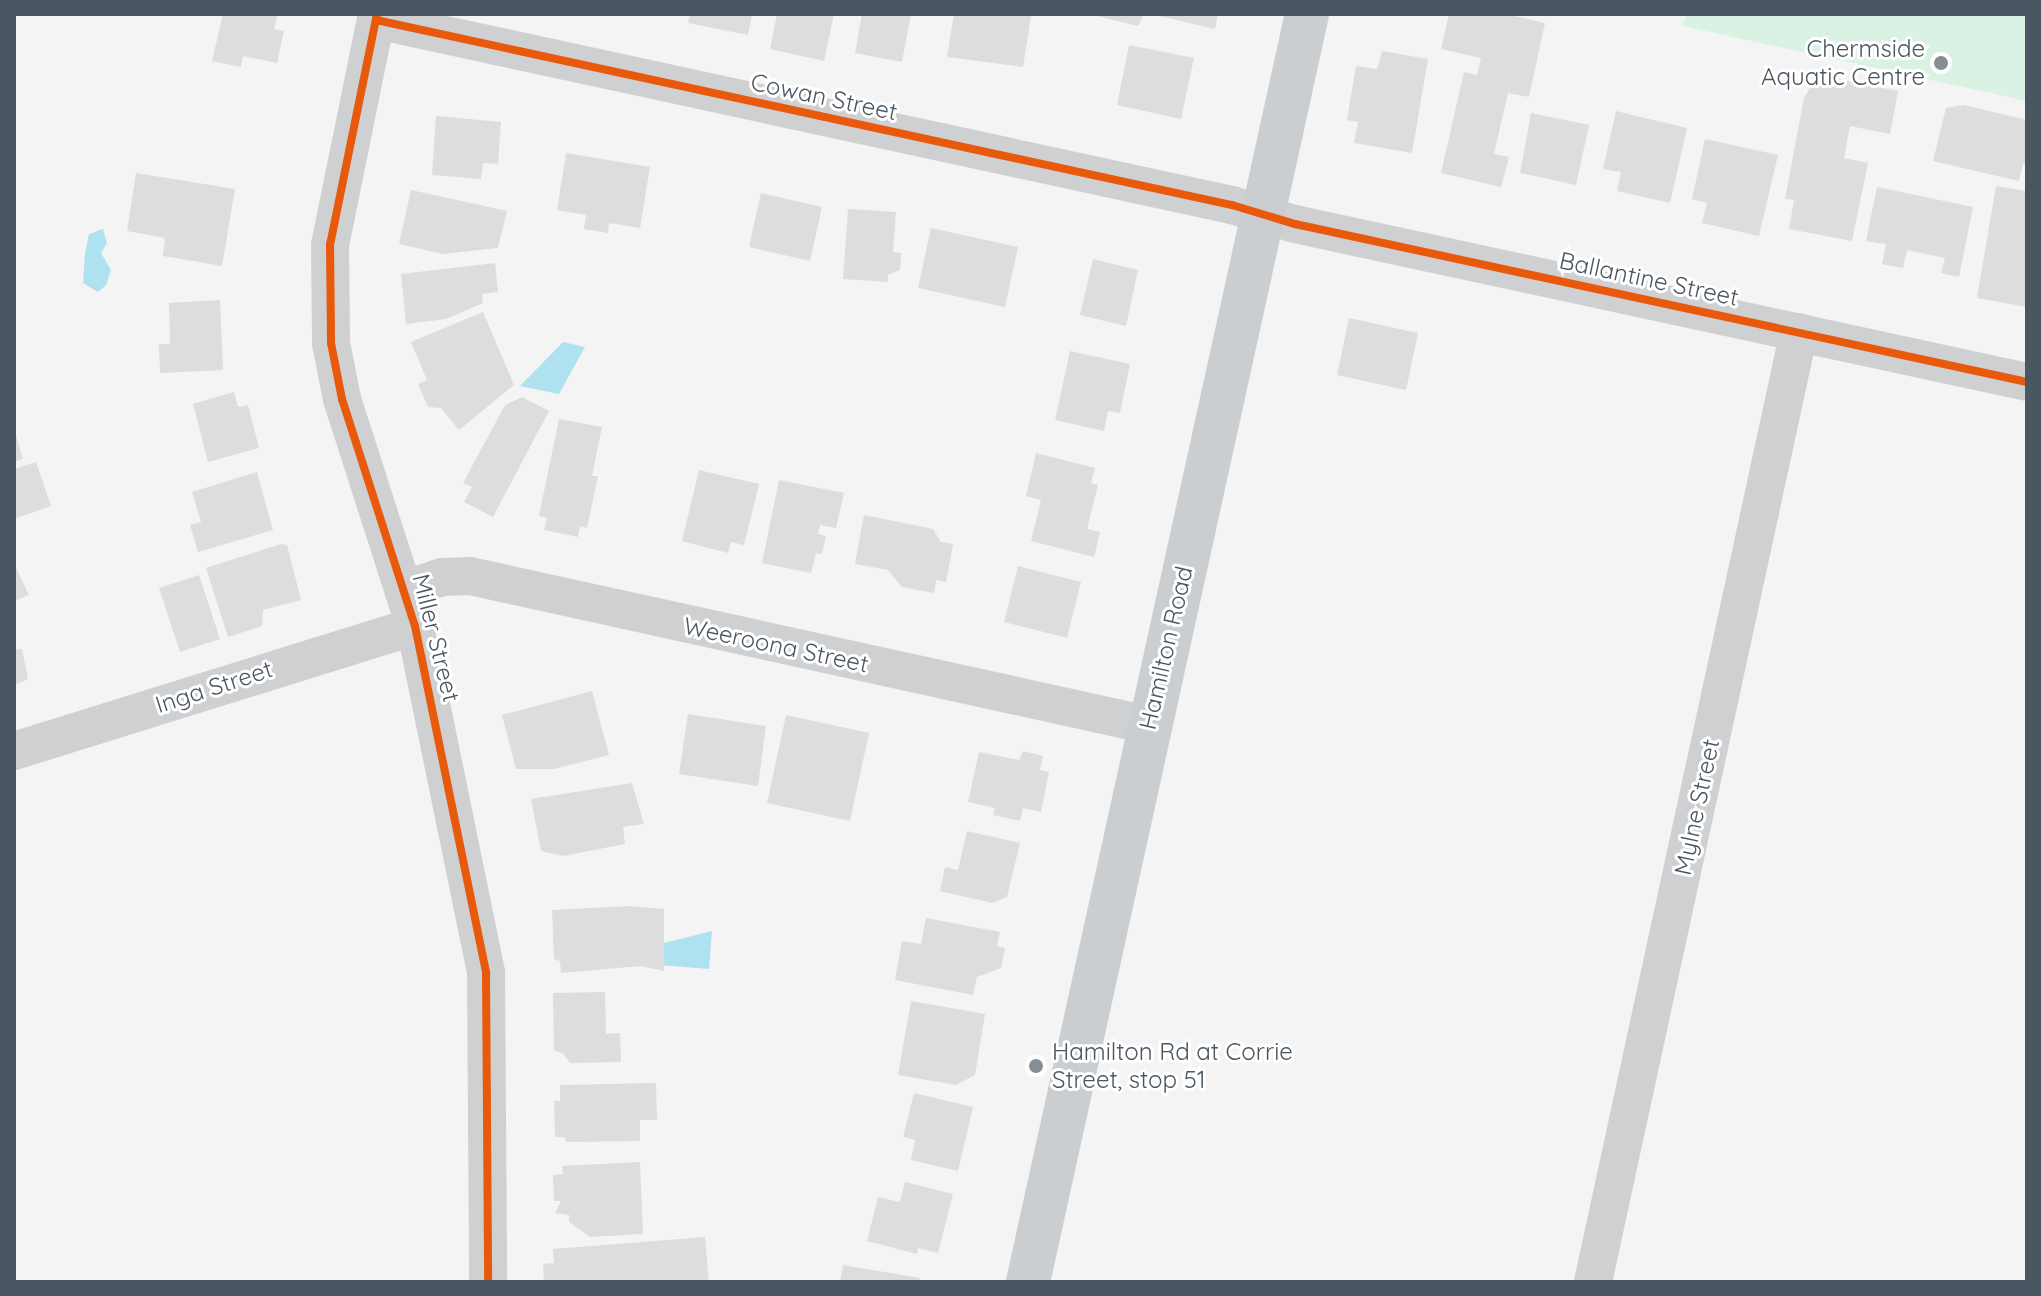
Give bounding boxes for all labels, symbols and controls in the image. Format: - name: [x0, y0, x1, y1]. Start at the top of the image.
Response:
- place label: Chermside Aquatic Centre: [1761, 35, 1925, 91]
- marker: Chermside Aquatic Centre: [1932, 54, 1950, 72]
- street label: Cowan Street: [748, 67, 900, 127]
- street label: Ballantine Street: [1557, 246, 1741, 312]
- street label: Hamilton Road: [1133, 564, 1199, 732]
- street label: Miller Street: [406, 571, 466, 705]
- street label: Weeroona Street: [681, 611, 871, 679]
- street label: Inga Street: [152, 655, 276, 719]
- street label: Mylne Street: [1669, 736, 1725, 878]
- place label: Hamilton Rd at Corrie Street, stop 51: [1052, 1038, 1293, 1094]
- marker: Hamilton Rd at Corrie Street, stop 51: [1027, 1057, 1045, 1075]

